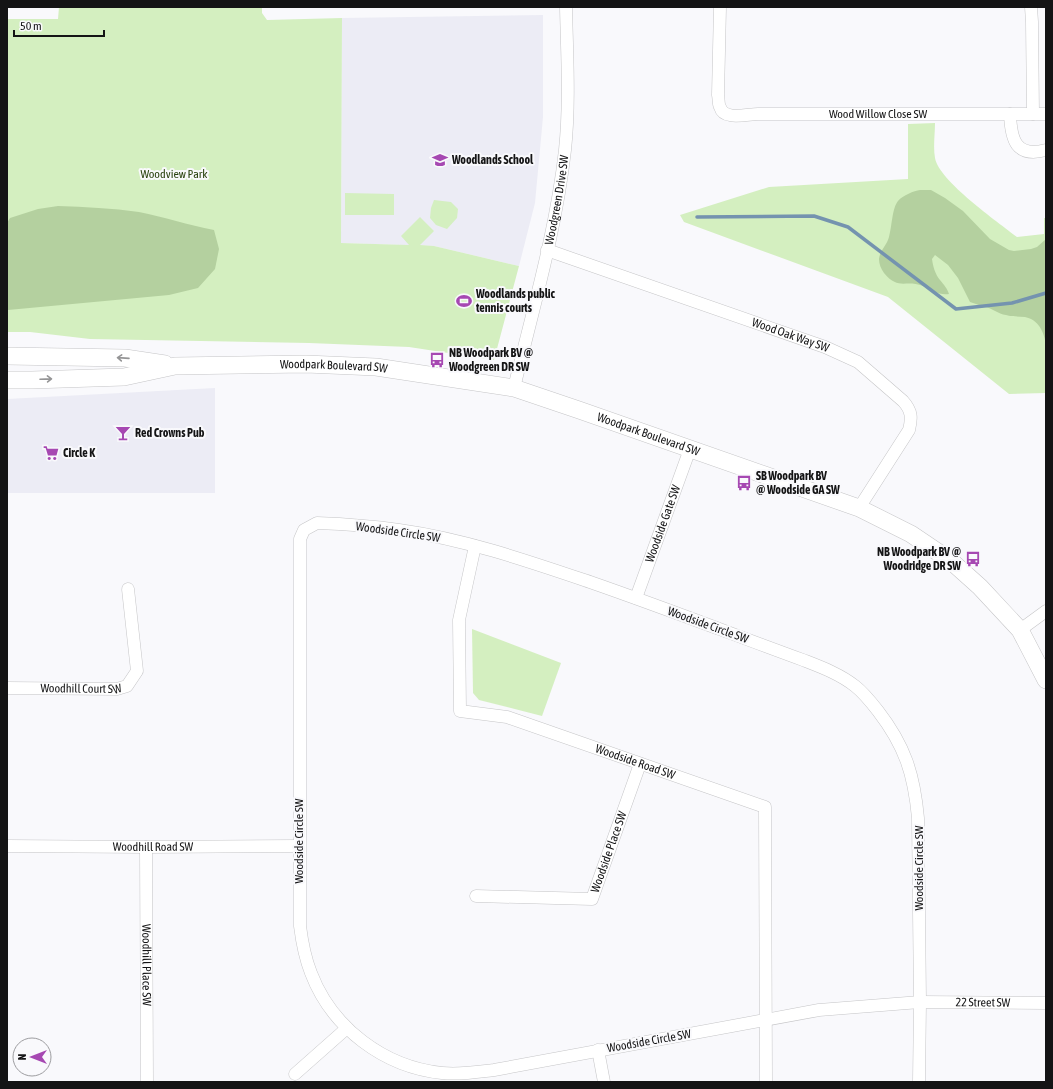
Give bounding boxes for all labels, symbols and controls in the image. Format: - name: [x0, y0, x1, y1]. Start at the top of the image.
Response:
- scale bar: [14, 12, 104, 38]
- text: 50 m: [20, 19, 42, 33]
- street label: Wood Willow Close SW: [829, 107, 927, 121]
- school or university icon: Woodlands School: [431, 151, 449, 169]
- place label: Woodlands School: [451, 153, 534, 167]
- street label: Woodgreen Drive SW: [542, 154, 571, 246]
- park label: Woodview Park: [140, 167, 208, 181]
- place label: Woodlands public tennis courts: [475, 287, 556, 315]
- sports icon: Woodlands public tennis courts: [455, 292, 473, 310]
- street label: Wood Oak Way SW: [750, 315, 831, 355]
- place label: NB Woodpark BV @ Woodgreen DR SW: [448, 346, 533, 374]
- bus stop icon: NB Woodpark BV @ Woodgreen DR SW: [428, 351, 446, 369]
- one-way arrow: [117, 355, 130, 362]
- street label: Woodpark Boulevard SW: [280, 357, 389, 376]
- one-way arrow: [39, 376, 52, 383]
- street label: Woodpark Boulevard SW: [595, 410, 702, 459]
- bar icon: Red Crowns Pub: [114, 424, 132, 442]
- place label: Red Crowns Pub: [135, 426, 205, 440]
- supermarket icon: Circle K: [42, 444, 60, 462]
- place label: Circle K: [63, 446, 95, 460]
- place label: SB Woodpark BV @ Woodside GA SW: [756, 469, 840, 497]
- bus stop icon: SB Woodpark BV @ Woodside GA SW: [735, 474, 753, 492]
- street label: Woodside Gate SW: [642, 483, 683, 564]
- street label: Woodside Circle SW: [355, 519, 441, 545]
- place label: NB Woodpark BV @ Woodridge DR SW: [877, 545, 961, 573]
- bus stop icon: NB Woodpark BV @ Woodridge DR SW: [964, 550, 982, 568]
- street label: Woodside Circle SW: [666, 604, 751, 646]
- street label: Woodhill Court SW: [40, 681, 124, 697]
- street label: Woodside Road SW: [594, 741, 677, 782]
- street label: Woodside Circle SW: [292, 798, 306, 884]
- street label: Woodside Place SW: [588, 809, 630, 894]
- street label: Woodside Circle SW: [912, 825, 926, 911]
- street label: Woodhill Road SW: [113, 840, 193, 854]
- street label: Woodhill Place SW: [139, 924, 154, 1006]
- street label: 22 Street SW: [956, 995, 1011, 1010]
- street label: Woodside Circle SW: [606, 1027, 692, 1055]
- north arrow: [12, 1037, 52, 1077]
- text: N: [16, 1054, 28, 1060]

